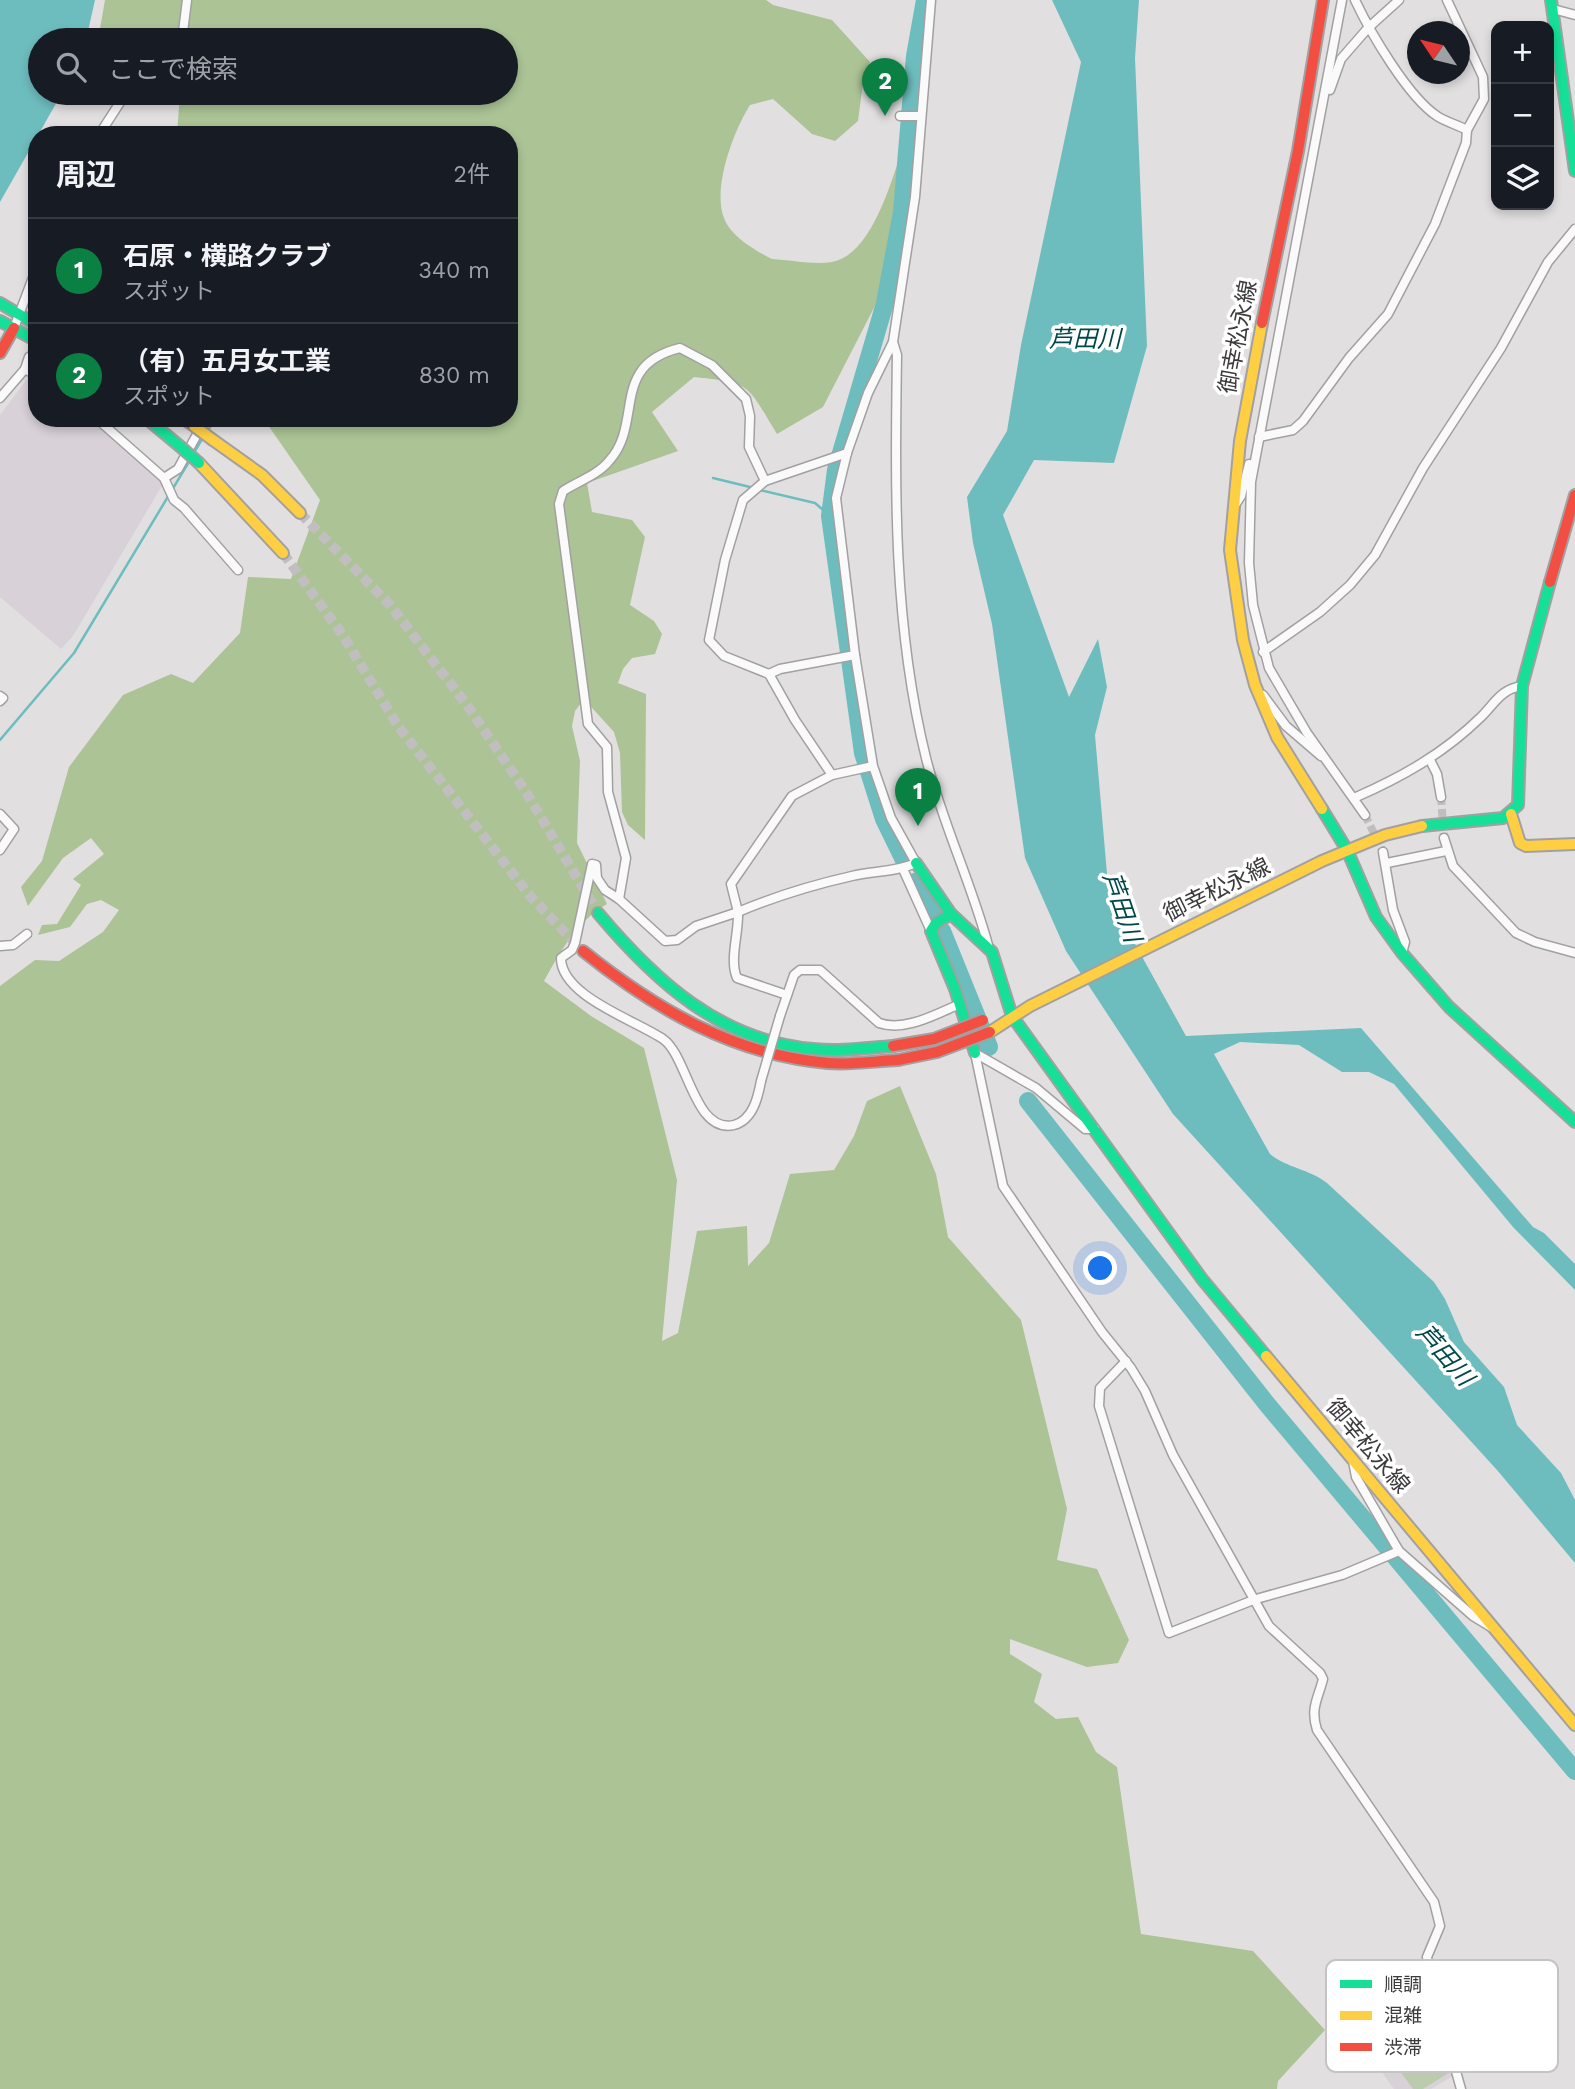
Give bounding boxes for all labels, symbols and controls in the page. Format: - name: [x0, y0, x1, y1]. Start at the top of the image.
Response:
- north arrow: [1407, 21, 1470, 84]
- map controls: [1491, 21, 1554, 210]
- button: +: [1491, 21, 1554, 84]
- search box: [28, 28, 518, 105]
- icon: search: [52, 48, 90, 86]
- text: ここで検索: [108, 54, 238, 84]
- pin: 2: [862, 58, 908, 116]
- button: −: [1491, 84, 1554, 147]
- button: layers: [1491, 147, 1554, 210]
- text: 周辺: [56, 157, 116, 192]
- text: 2件: [454, 161, 490, 188]
- text: 石原・横路クラブ: [123, 241, 331, 271]
- text: 1: [74, 257, 84, 284]
- text: 340 m: [418, 257, 490, 284]
- text: スポット: [123, 278, 215, 305]
- street label: 御幸松永線: [1214, 278, 1262, 396]
- water label: 芦田川: [1049, 325, 1124, 353]
- text: （有）五月女工業: [123, 346, 331, 376]
- text: 2: [72, 362, 86, 389]
- text: 830 m: [419, 362, 490, 389]
- text: スポット: [123, 383, 215, 410]
- pin: 1: [895, 768, 941, 826]
- street label: 御幸松永線: [1159, 853, 1275, 927]
- water label: 芦田川: [1097, 868, 1148, 948]
- your location: [1083, 1251, 1117, 1285]
- water label: 芦田川: [1411, 1319, 1481, 1394]
- street label: 御幸松永線: [1321, 1393, 1415, 1499]
- legend: [1326, 1960, 1558, 2072]
- text: 順調: [1384, 1973, 1422, 1996]
- text: 混雑: [1384, 2004, 1422, 2027]
- text: 渋滞: [1384, 2036, 1422, 2059]

